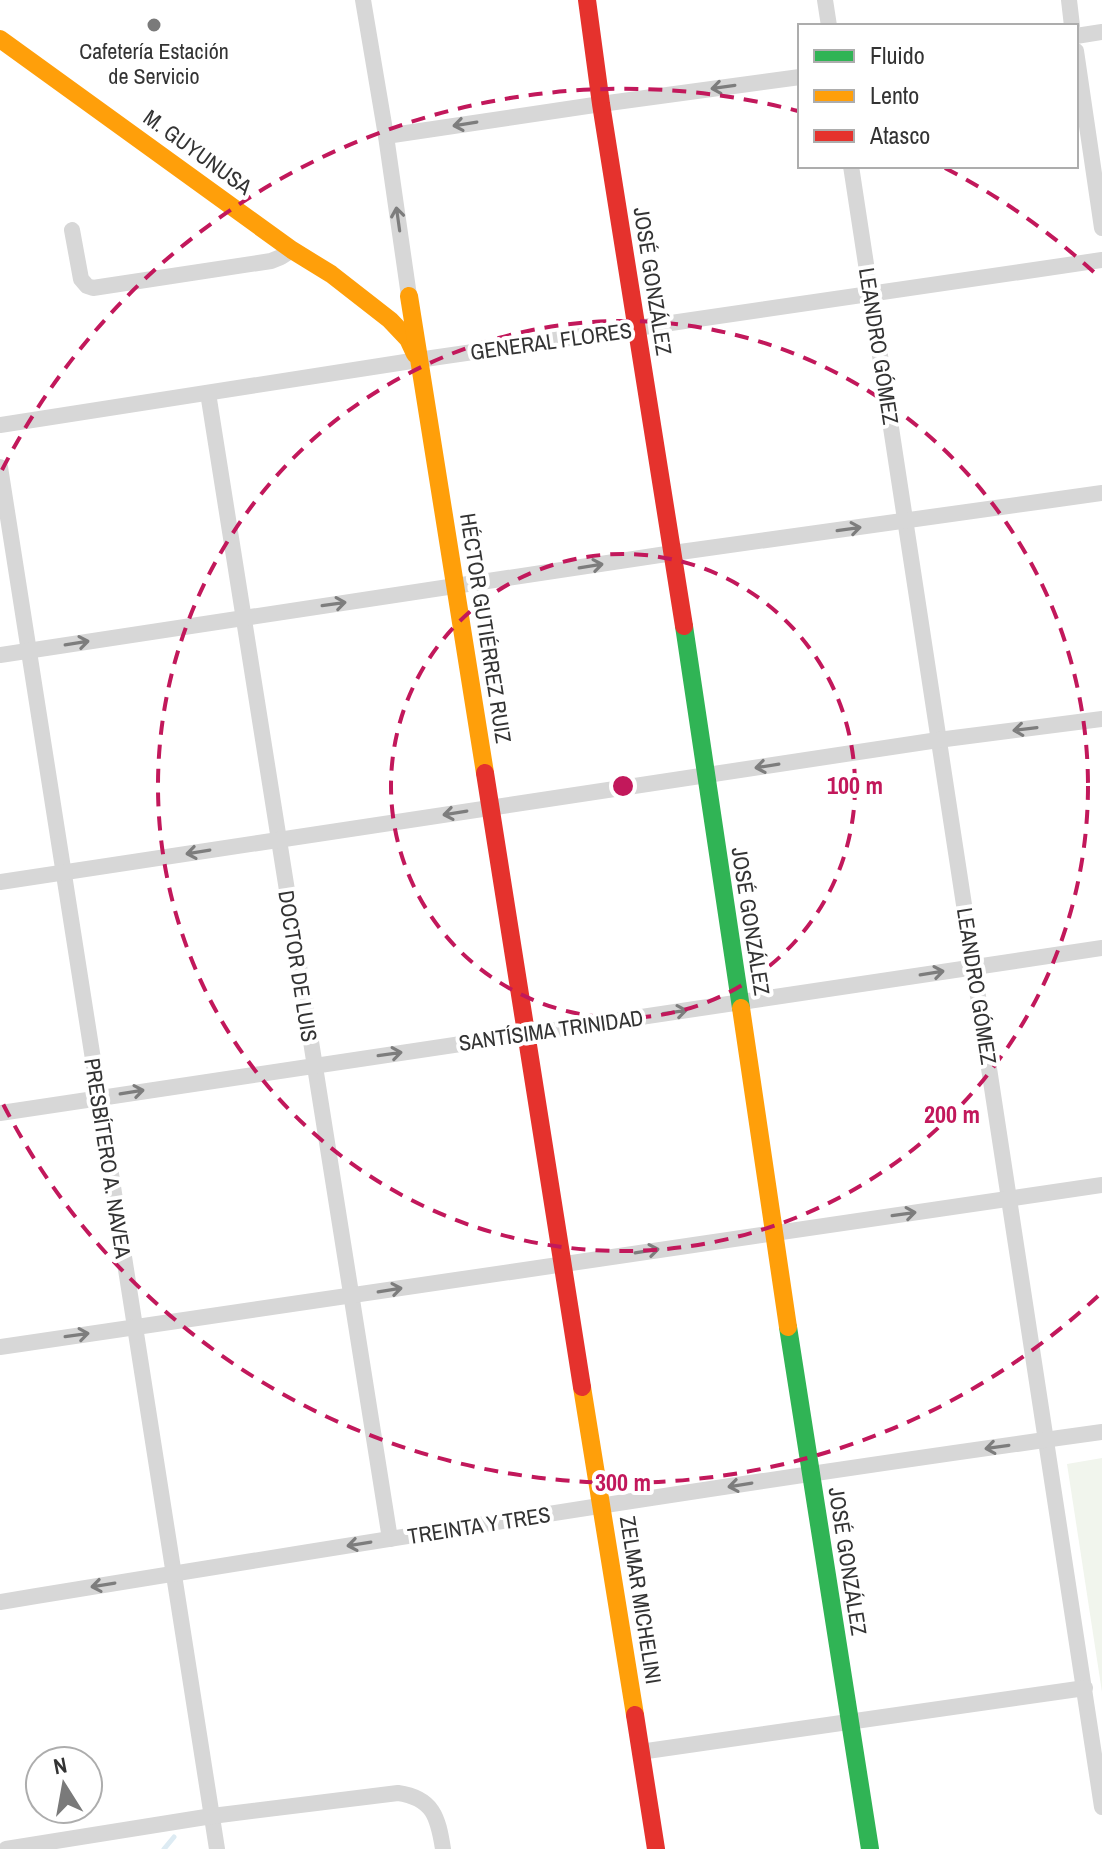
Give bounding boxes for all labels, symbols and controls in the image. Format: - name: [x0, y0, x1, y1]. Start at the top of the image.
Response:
- marker: Cafetería Estación de Servicio: [145, 16, 163, 34]
- legend: [798, 24, 1078, 168]
- place label: Cafetería Estación de Servicio: [79, 36, 229, 91]
- text: Fluido: [870, 39, 925, 71]
- text: Lento: [870, 79, 919, 111]
- one-way arrow: [711, 80, 736, 95]
- street label: M. GUYUNUSA: [138, 102, 259, 202]
- one-way arrow: [453, 118, 479, 133]
- text: Atasco: [869, 119, 930, 151]
- street label: JOSÉ GONZÁLEZ: [626, 205, 680, 357]
- one-way arrow: [390, 206, 405, 232]
- street label: LEANDRO GÓMEZ: [852, 265, 906, 427]
- street label: GENERAL FLORES: [468, 315, 634, 367]
- street label: HÉCTOR GUTIÉRREZ RUIZ: [453, 511, 519, 745]
- one-way arrow: [835, 521, 861, 536]
- one-way arrow: [578, 558, 604, 573]
- one-way arrow: [321, 596, 346, 611]
- one-way arrow: [64, 635, 89, 650]
- one-way arrow: [1013, 722, 1038, 737]
- one-way arrow: [755, 759, 780, 774]
- text: 100 m: [827, 769, 883, 801]
- centre of rings: [609, 772, 637, 800]
- one-way arrow: [443, 806, 468, 821]
- one-way arrow: [186, 845, 211, 860]
- street label: JOSÉ GONZÁLEZ: [724, 845, 778, 997]
- street label: DOCTOR DE LUIS: [271, 888, 325, 1044]
- street label: LEANDRO GÓMEZ: [950, 905, 1004, 1067]
- one-way arrow: [918, 965, 944, 980]
- street label: SANTÍSIMA TRINIDAD: [457, 1002, 645, 1058]
- one-way arrow: [661, 1004, 687, 1019]
- one-way arrow: [376, 1046, 402, 1061]
- street label: PRESBÍTERO A. NAVEA: [77, 1056, 139, 1261]
- one-way arrow: [119, 1084, 145, 1099]
- text: 200 m: [924, 1098, 980, 1130]
- one-way arrow: [891, 1206, 916, 1221]
- one-way arrow: [634, 1243, 659, 1258]
- one-way arrow: [377, 1282, 402, 1297]
- one-way arrow: [64, 1327, 89, 1342]
- one-way arrow: [985, 1440, 1010, 1455]
- text: 300 m: [595, 1466, 651, 1498]
- one-way arrow: [728, 1478, 753, 1493]
- street label: JOSÉ GONZÁLEZ: [821, 1485, 875, 1637]
- street label: TREINTA Y TRES: [405, 1499, 553, 1551]
- street label: ZELMAR MICHELINI: [613, 1514, 669, 1686]
- one-way arrow: [347, 1537, 372, 1552]
- one-way arrow: [90, 1578, 116, 1593]
- north arrow: [24, 1745, 104, 1825]
- text: N: [51, 1749, 69, 1781]

